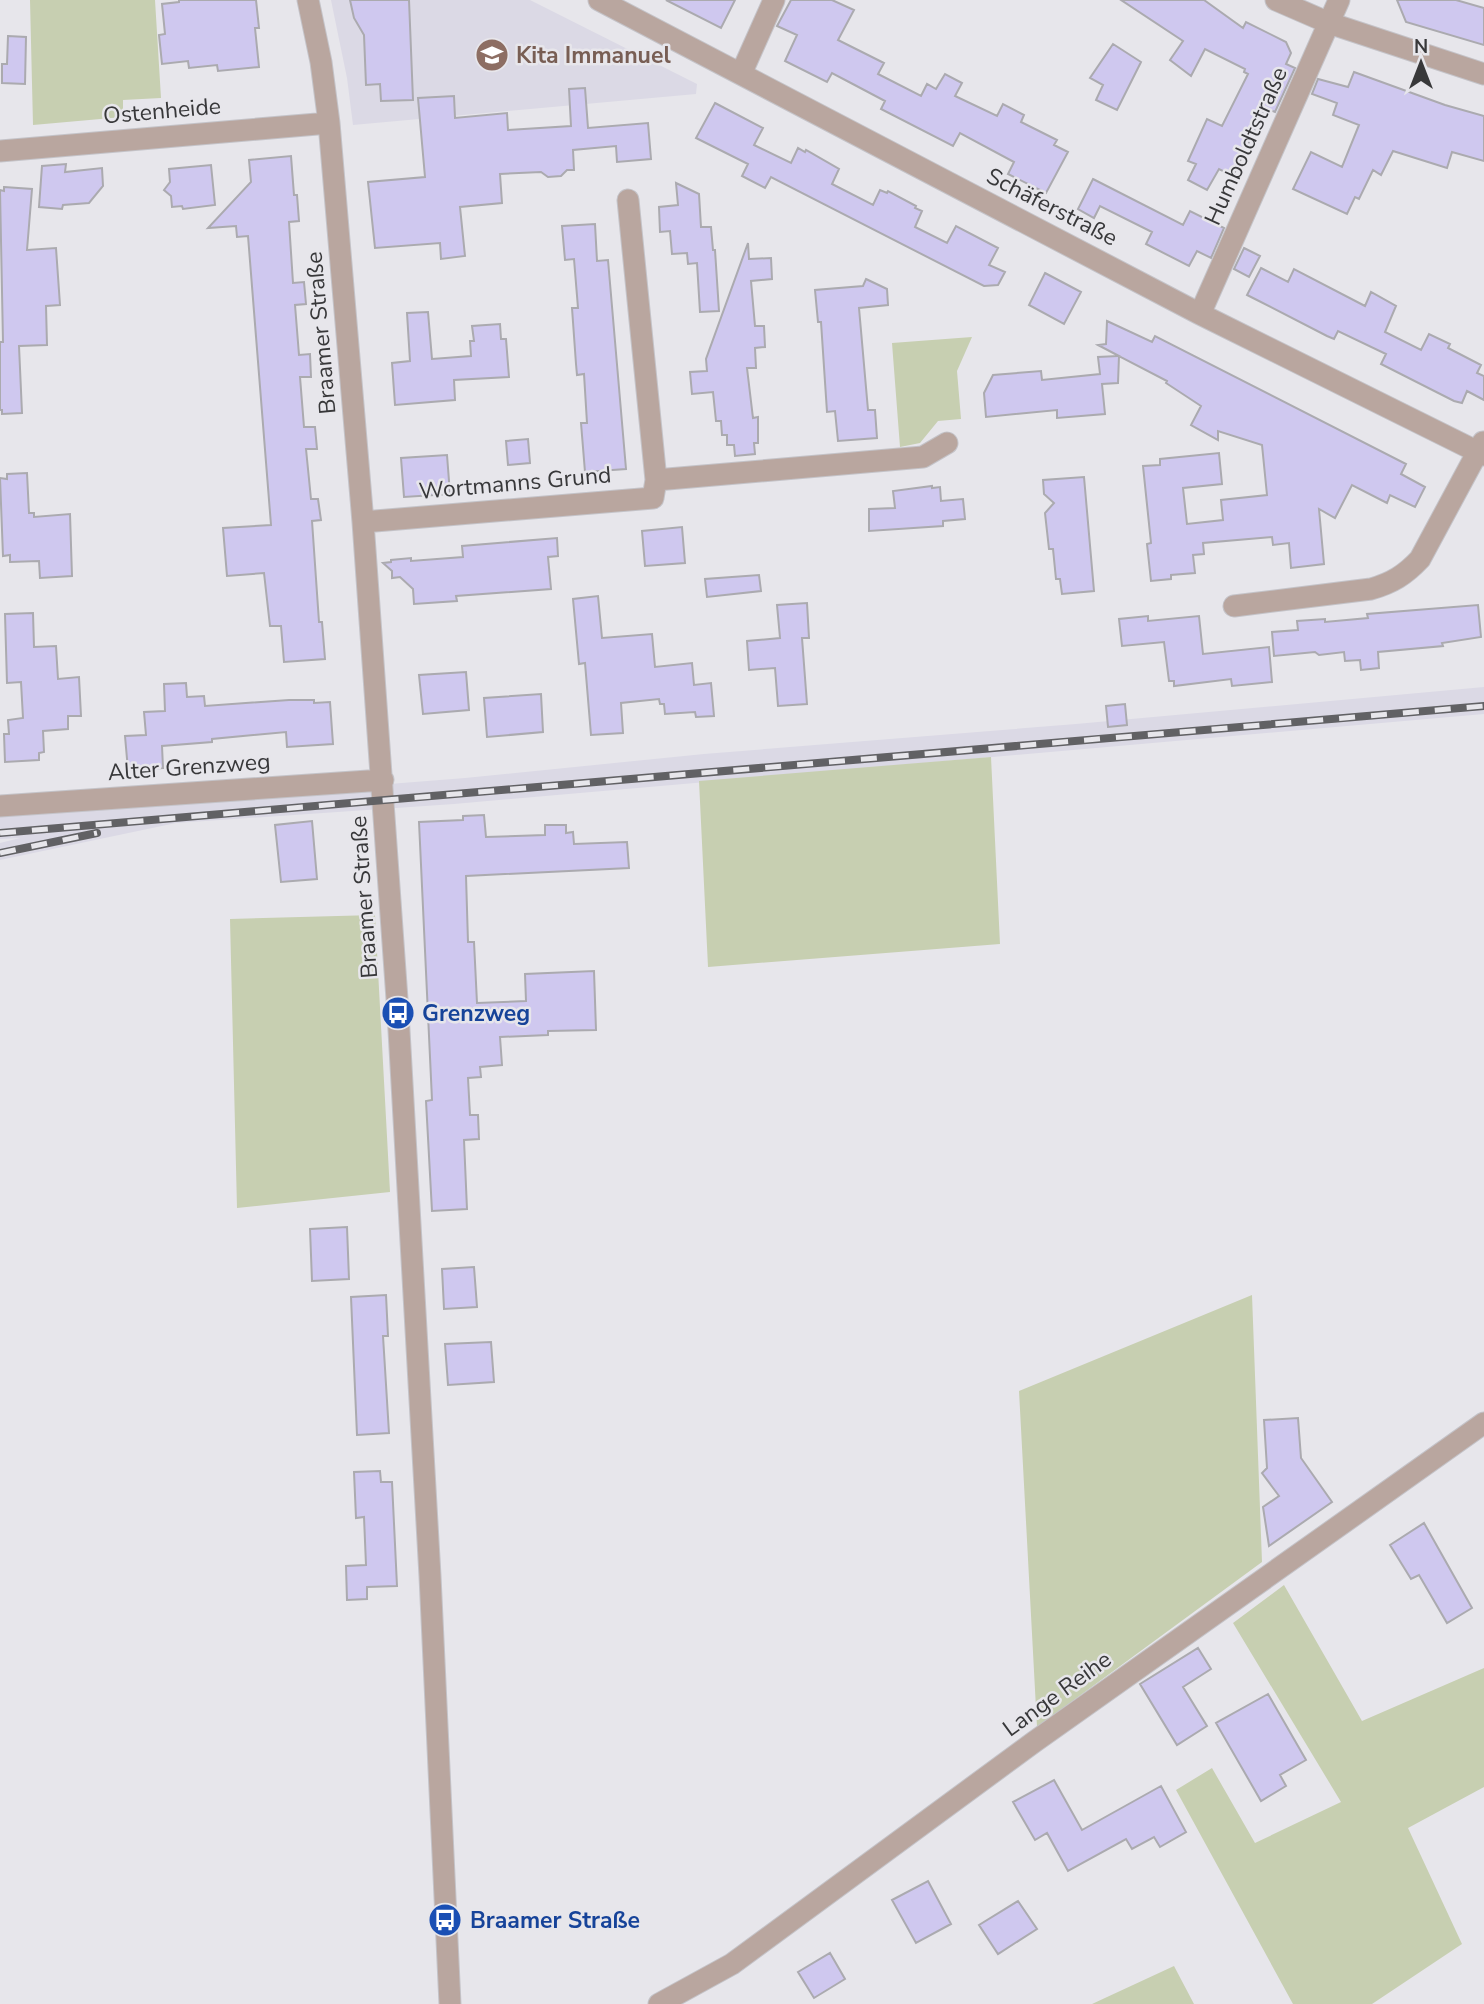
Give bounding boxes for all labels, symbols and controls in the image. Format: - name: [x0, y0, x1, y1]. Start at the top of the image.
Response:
- north arrow: [1386, 28, 1456, 98]
- text: N: [1414, 34, 1428, 60]
- school or university icon: Kita Immanuel: [473, 36, 511, 74]
- place label: Kita Immanuel: [516, 40, 671, 71]
- street label: Humboldtstraße: [1197, 62, 1295, 230]
- street label: Ostenheide: [102, 90, 222, 132]
- street label: Schäferstraße: [981, 161, 1123, 253]
- street label: Braamer Straße: [298, 250, 344, 416]
- street label: Wortmanns Grund: [418, 459, 612, 507]
- street label: Alter Grenzweg: [107, 746, 271, 788]
- street label: Braamer Straße: [343, 815, 385, 979]
- bus stop icon: Grenzweg: [379, 994, 417, 1032]
- place label: Grenzweg: [422, 998, 530, 1029]
- street label: Lange Reihe: [996, 1644, 1118, 1744]
- bus stop icon: Braamer Straße: [426, 1901, 464, 1939]
- place label: Braamer Straße: [470, 1905, 640, 1936]

